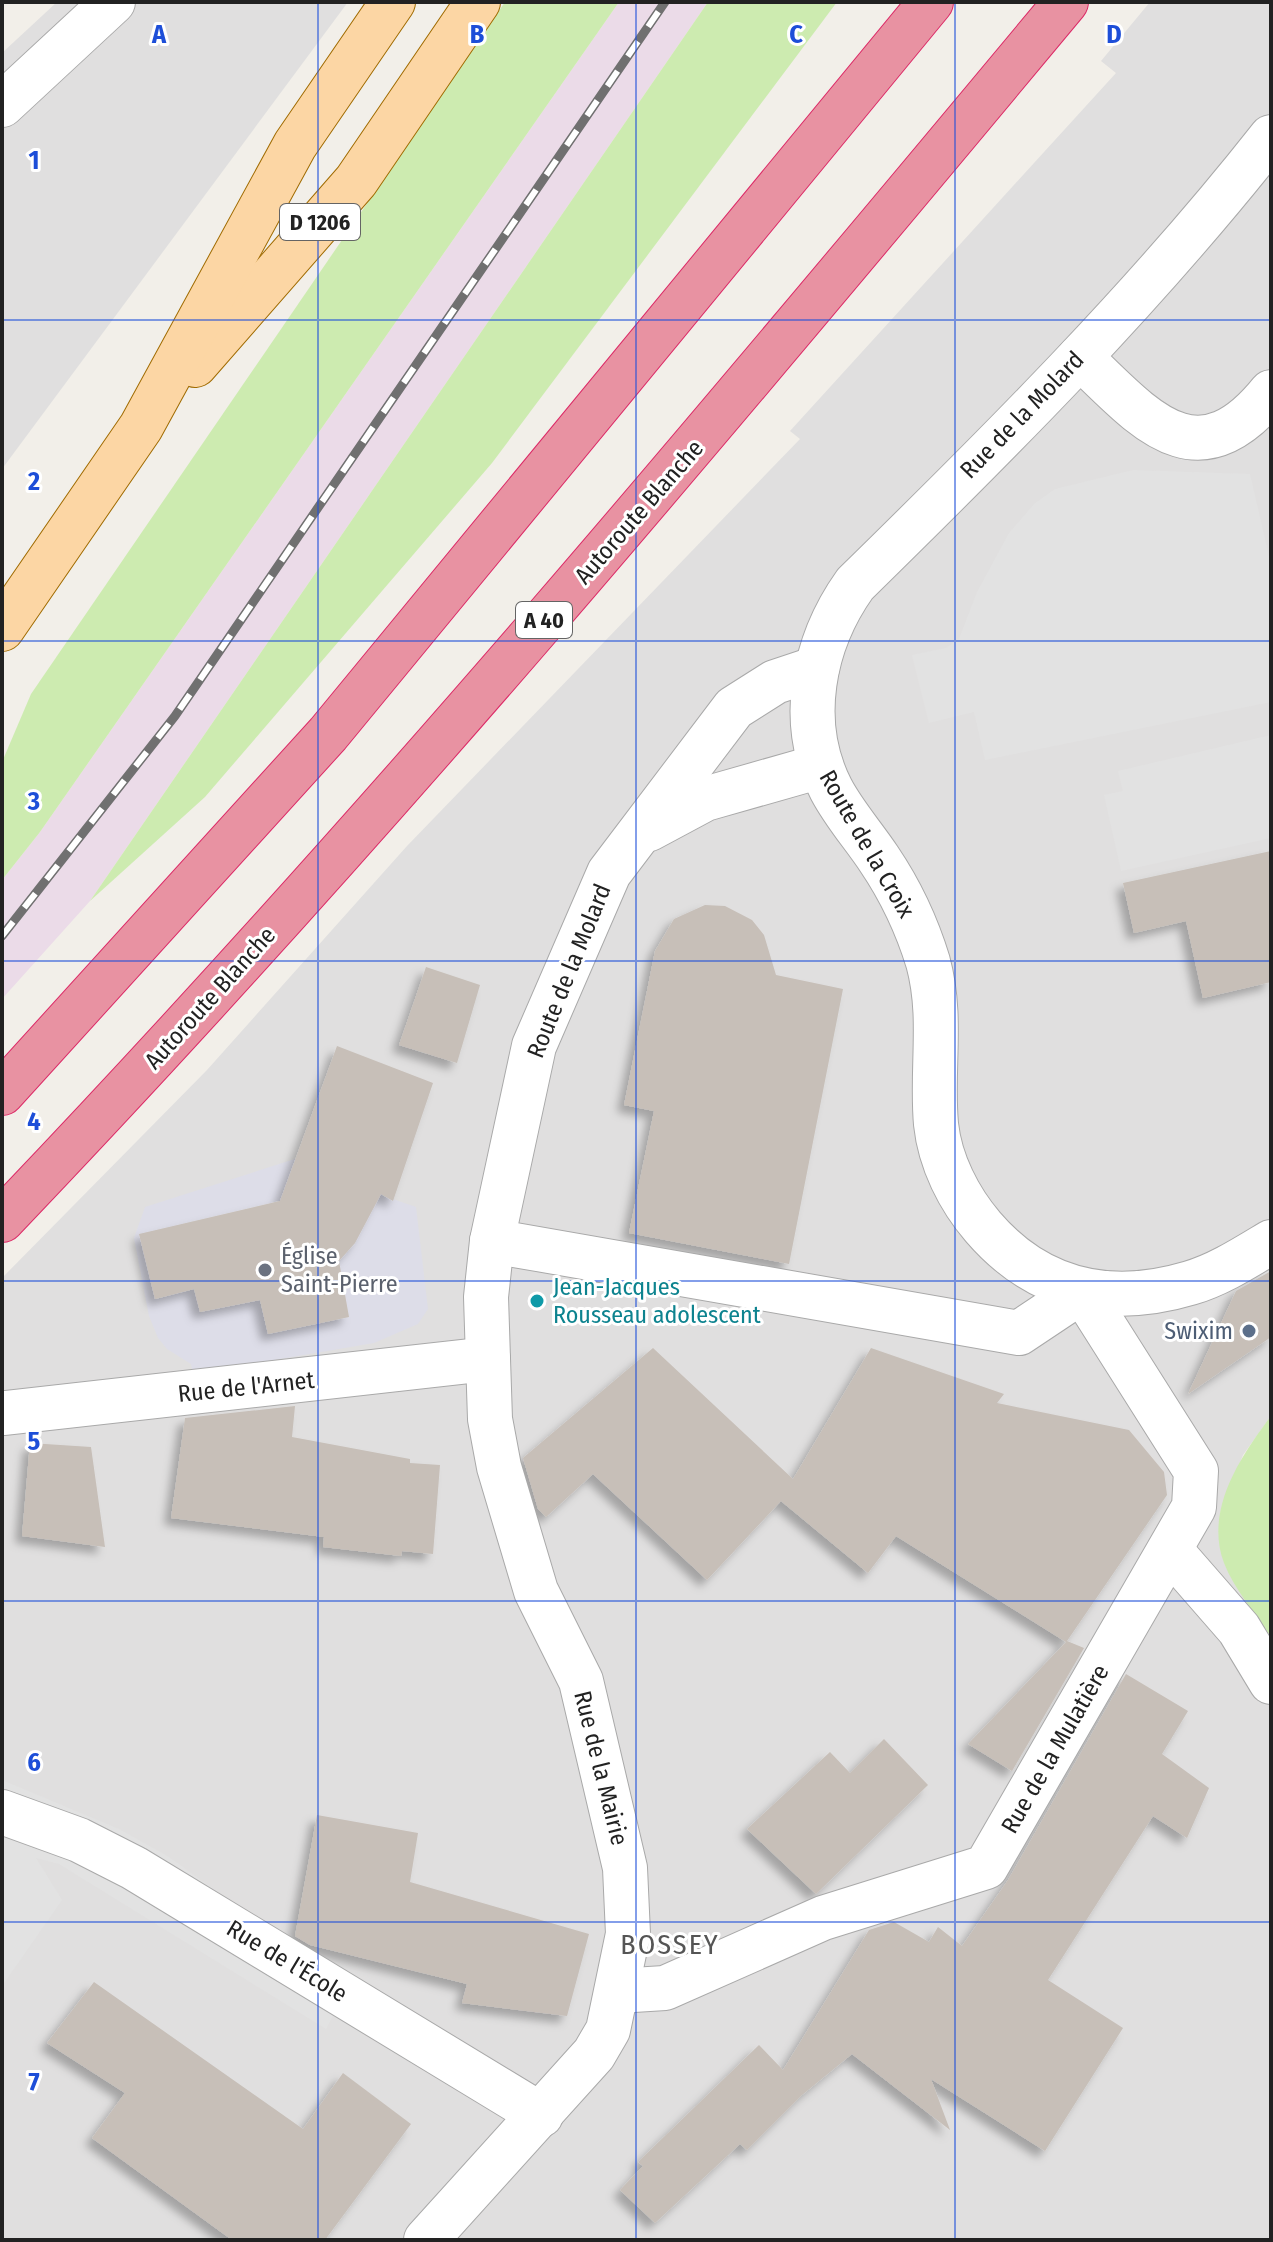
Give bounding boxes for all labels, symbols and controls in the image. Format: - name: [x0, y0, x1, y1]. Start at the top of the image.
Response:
- text: A: [151, 19, 167, 50]
- text: B: [470, 19, 485, 50]
- text: C: [789, 19, 803, 50]
- text: D: [1106, 19, 1122, 50]
- text: 1: [29, 145, 40, 176]
- road number: D 1206: [280, 204, 360, 240]
- street label: Rue de la Molard: [955, 346, 1089, 484]
- street label: Autoroute Blanche: [569, 434, 709, 590]
- text: 2: [27, 466, 40, 497]
- road number: A 40: [516, 602, 572, 638]
- street label: Route de la Croix: [813, 765, 921, 923]
- text: 3: [27, 786, 40, 817]
- street label: Route de la Molard: [521, 880, 617, 1062]
- street label: Autoroute Blanche: [139, 921, 281, 1075]
- text: 4: [27, 1106, 41, 1137]
- place label: Église Saint-Pierre: [281, 1241, 398, 1298]
- marker: Église Saint-Pierre: [256, 1261, 274, 1279]
- place label: Jean-Jacques Rousseau adolescent: [553, 1273, 761, 1329]
- marker: Jean-Jacques Rousseau adolescent: [528, 1292, 546, 1310]
- place label: Swixim: [1164, 1317, 1233, 1345]
- marker: Swixim: [1240, 1322, 1258, 1340]
- street label: Rue de l'Arnet: [176, 1366, 316, 1408]
- text: 5: [28, 1426, 41, 1457]
- street label: Rue de la Mulatière: [995, 1660, 1115, 1838]
- street label: Rue de la Mairie: [568, 1688, 634, 1848]
- text: 6: [27, 1747, 41, 1778]
- street label: Rue de l'École: [222, 1913, 353, 2008]
- district label: BOSSEY: [620, 1928, 720, 1961]
- text: 7: [28, 2067, 40, 2098]

